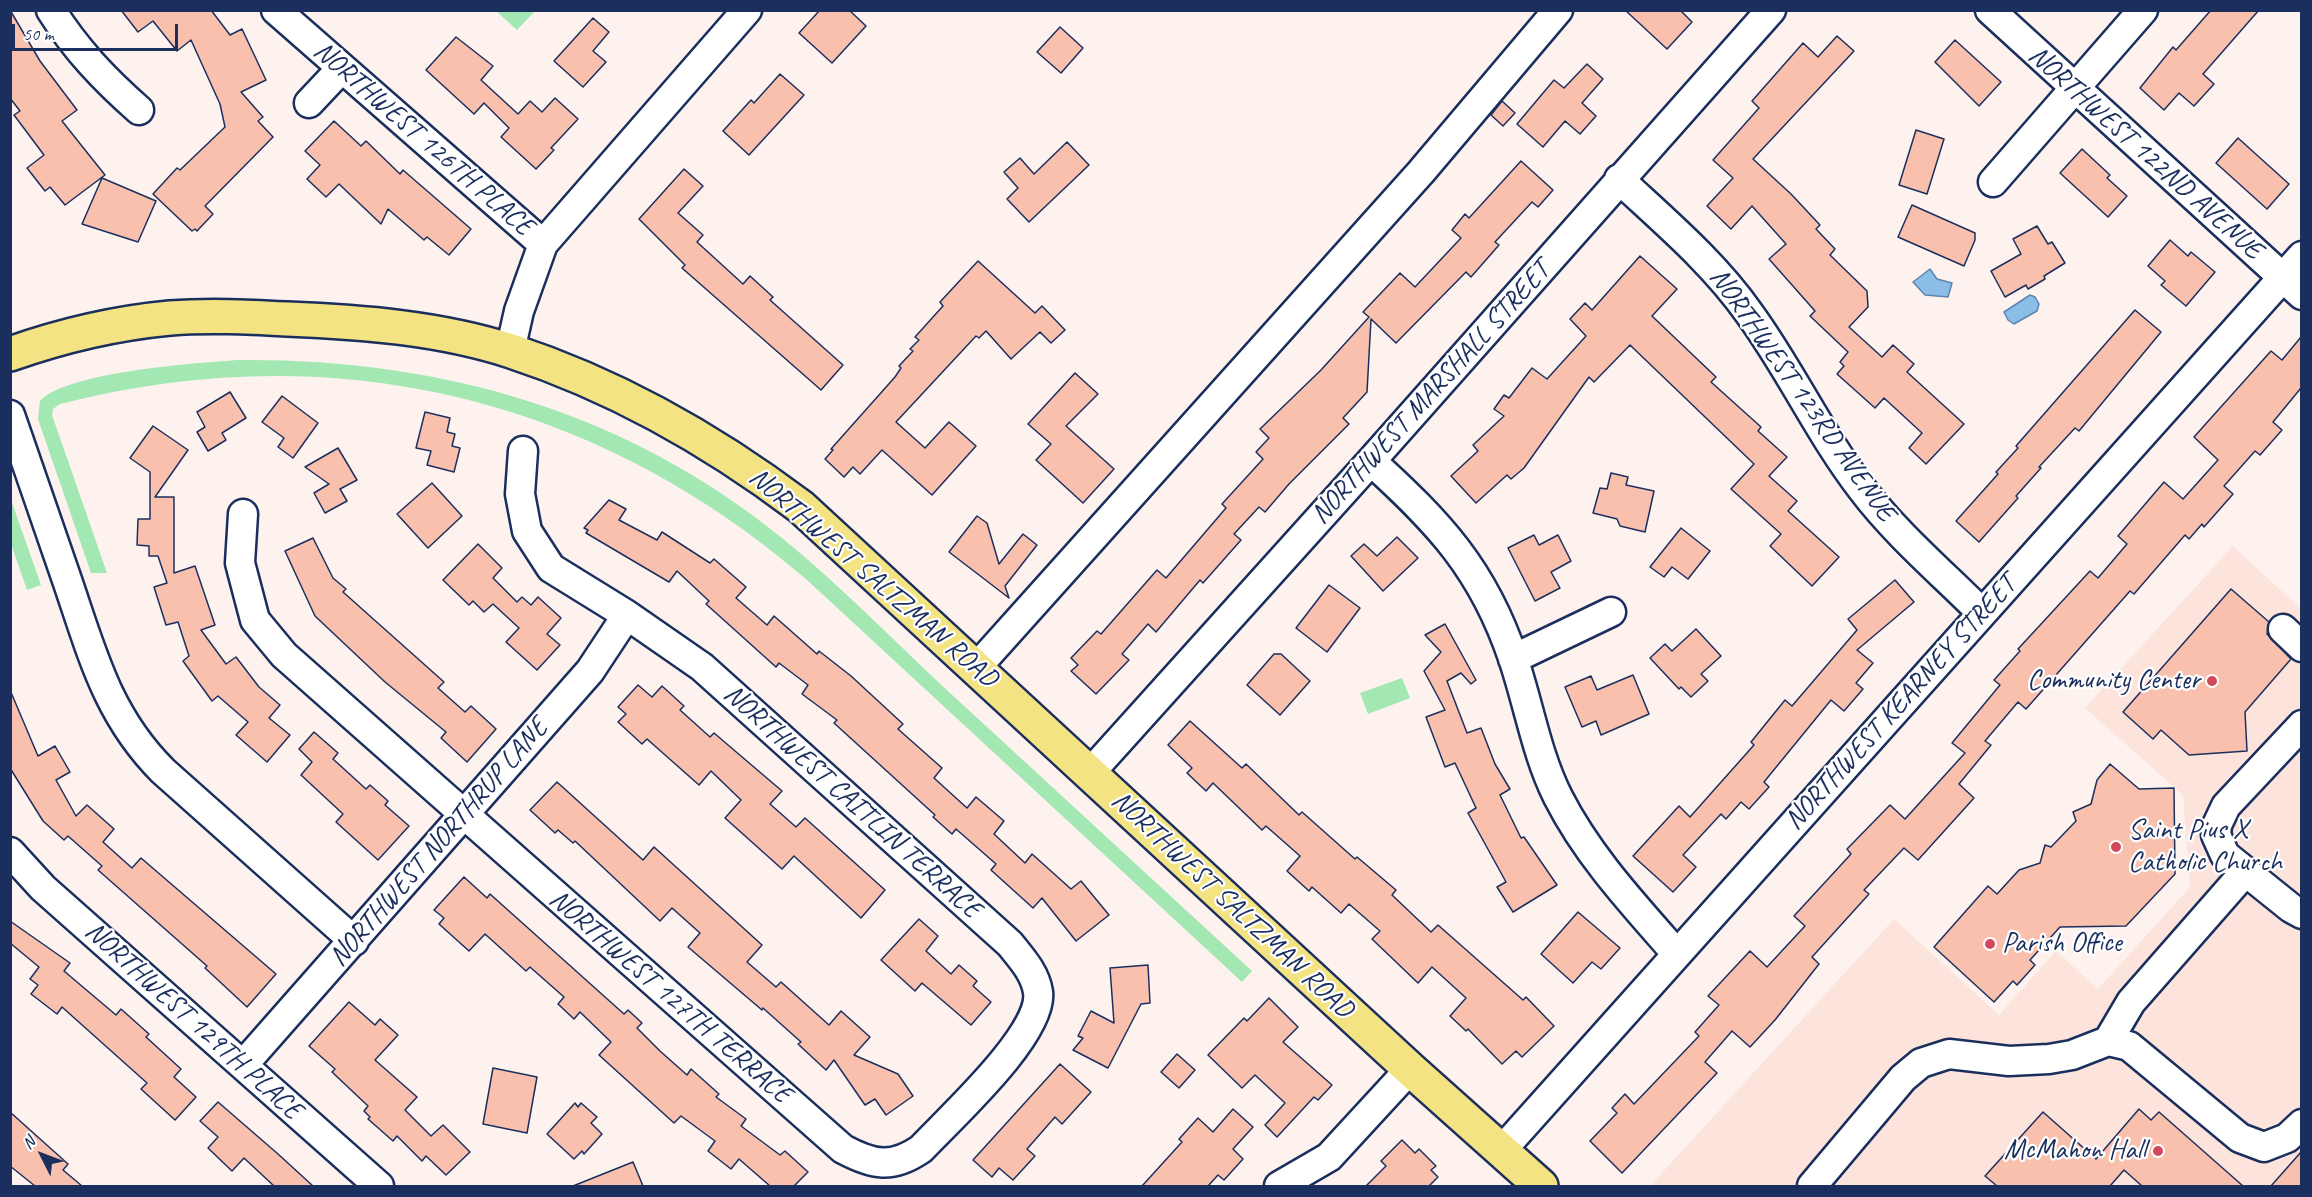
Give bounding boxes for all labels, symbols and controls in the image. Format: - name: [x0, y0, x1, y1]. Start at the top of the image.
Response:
- scale bar: [15, 12, 182, 50]
- text: 50 m: [23, 23, 54, 45]
- street label: NORTHWEST 126TH PLACE: [306, 34, 540, 244]
- street label: NORTHWEST 122ND AVENUE: [2021, 39, 2269, 267]
- street label: NORTHWEST MARSHALL STREET: [1304, 255, 1558, 531]
- street label: NORTHWEST 123RD AVENUE: [1702, 262, 1902, 528]
- street label: NORTHWEST SALTZMAN ROAD: [742, 461, 1004, 695]
- street label: NORTHWEST KEARNEY STREET: [1778, 569, 2024, 837]
- place label: Community Center: [2027, 664, 2200, 698]
- marker: Community Center: [2205, 674, 2219, 688]
- street label: NORTHWEST CAITLIN TERRACE: [717, 678, 987, 926]
- street label: NORTHWEST NORTHRUP LANE: [322, 712, 556, 974]
- street label: NORTHWEST SALTZMAN ROAD: [1104, 784, 1360, 1026]
- place label: Saint Pius X Catholic Church: [2128, 814, 2282, 880]
- marker: Saint Pius X Catholic Church: [2109, 840, 2123, 854]
- street label: NORTHWEST 127TH TERRACE: [542, 883, 798, 1111]
- street label: NORTHWEST 129TH PLACE: [78, 915, 308, 1127]
- place label: Parish Office: [2002, 927, 2122, 961]
- marker: Parish Office: [1983, 937, 1997, 951]
- north arrow: [12, 1125, 72, 1185]
- text: N: [18, 1133, 39, 1153]
- place label: McMahon Hall: [2004, 1134, 2146, 1168]
- marker: McMahon Hall: [2151, 1144, 2165, 1158]

